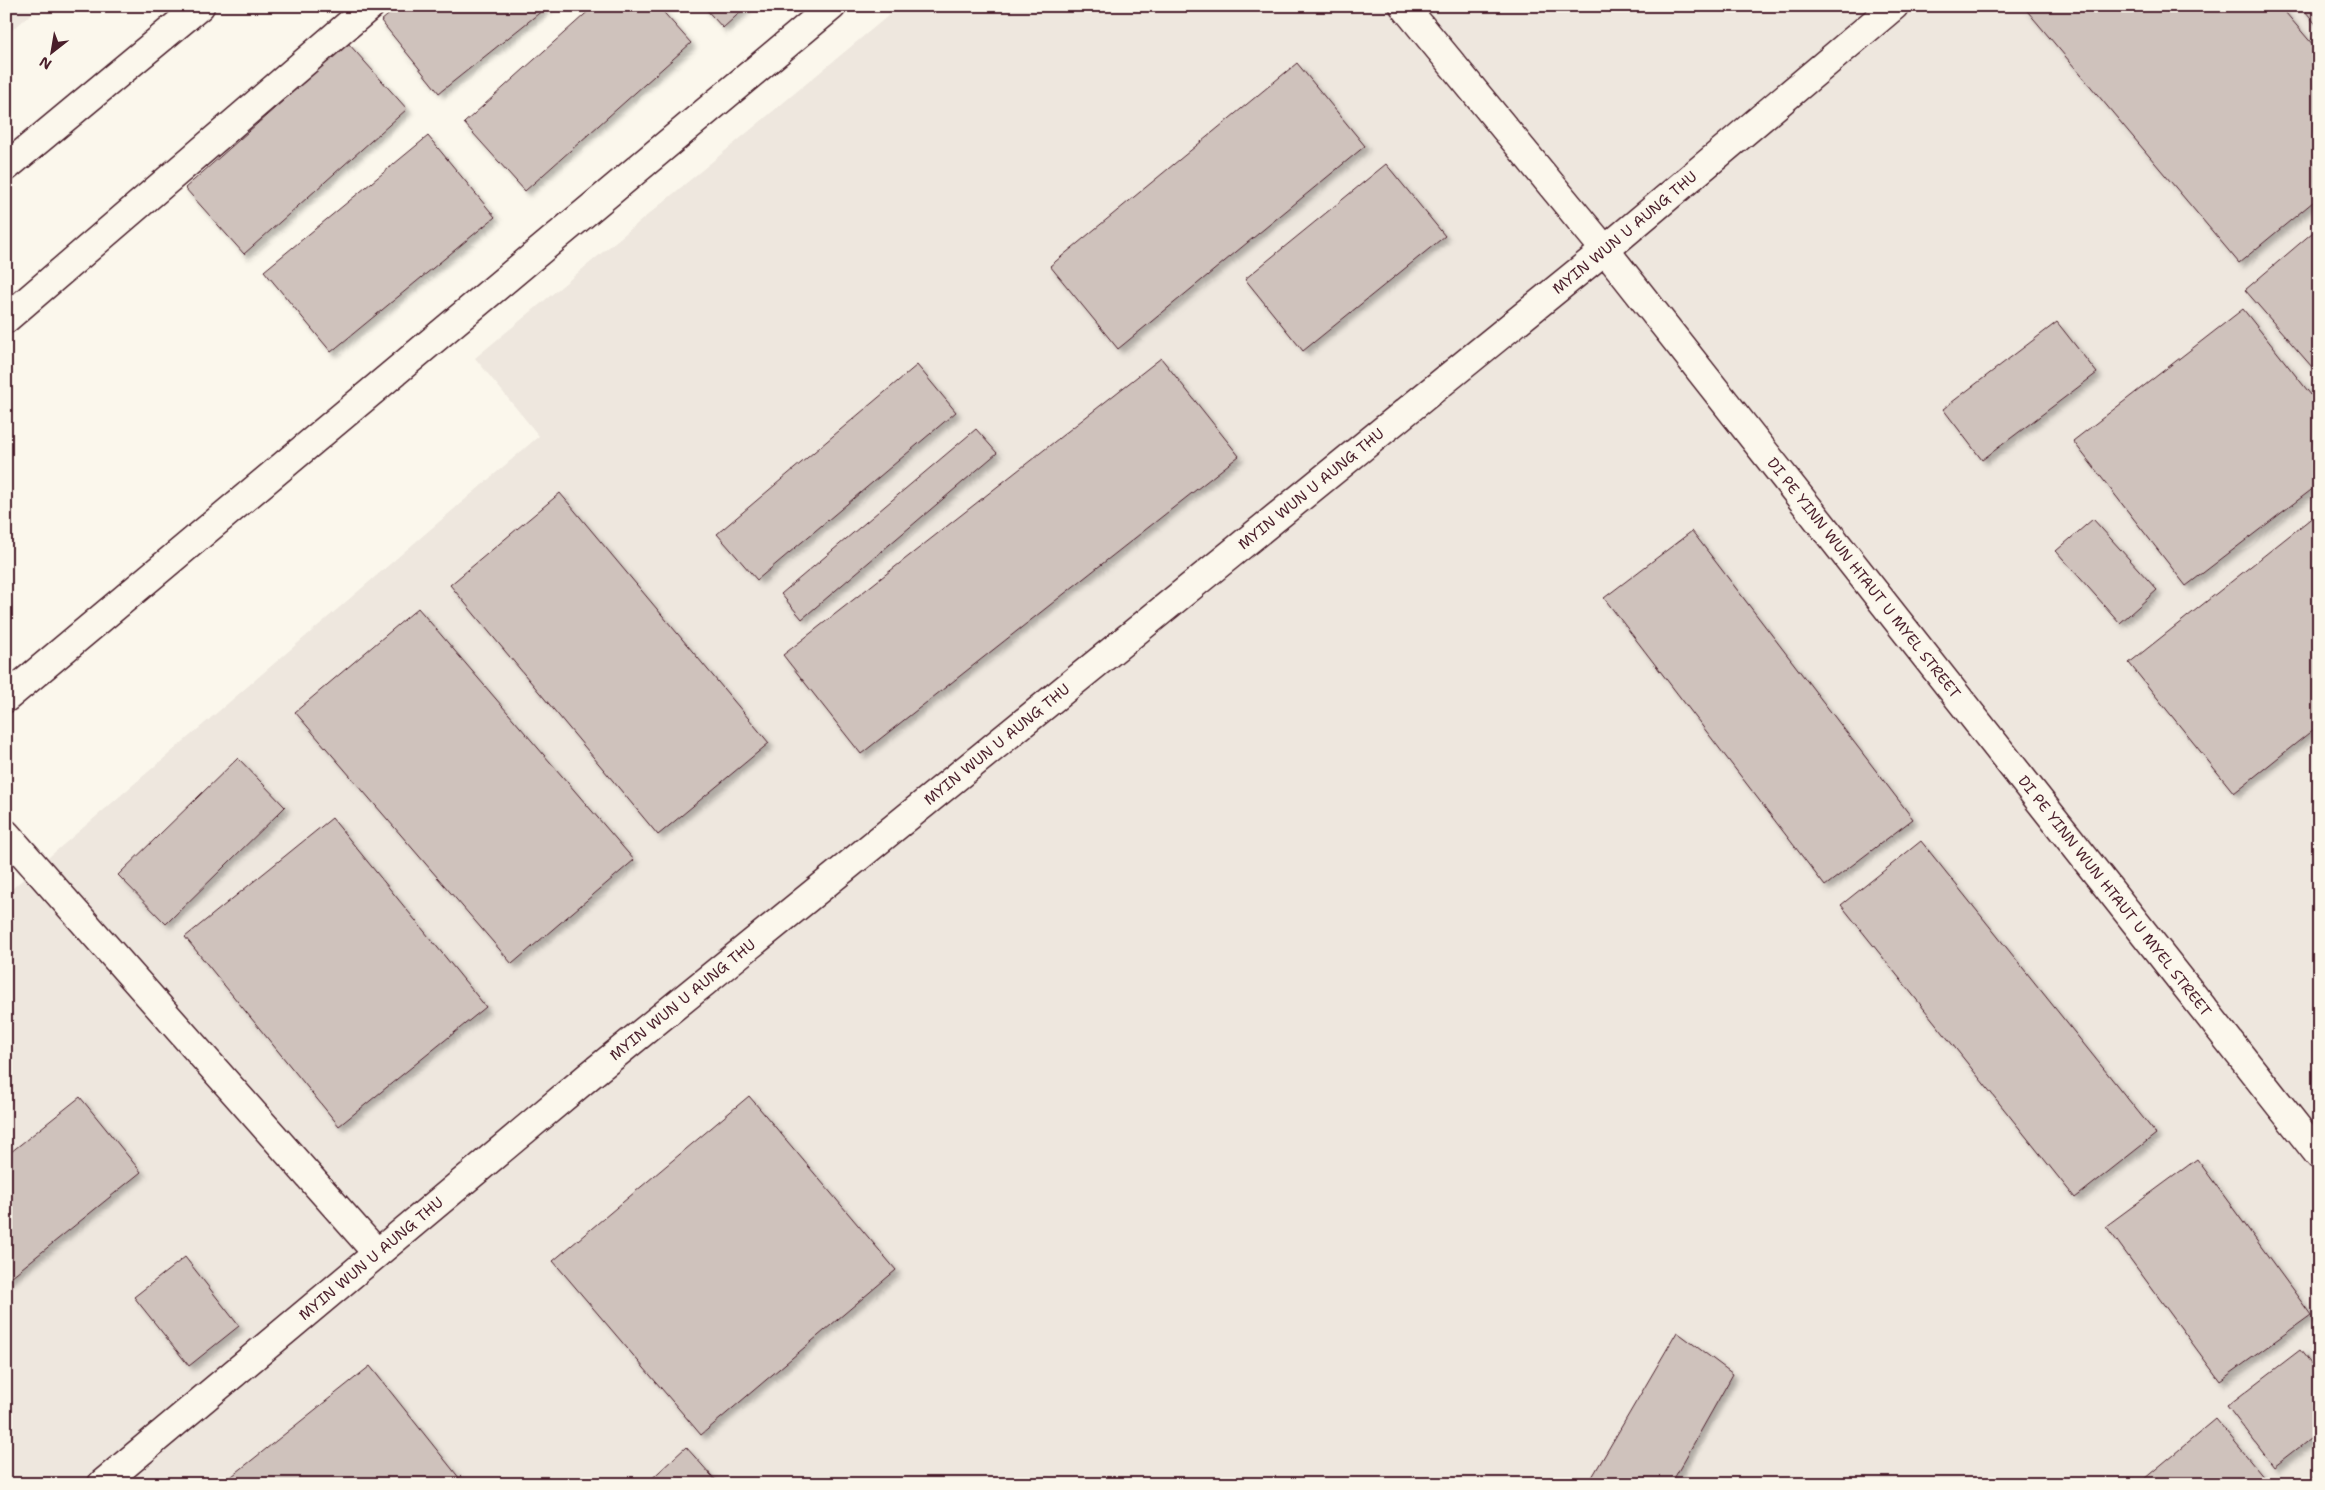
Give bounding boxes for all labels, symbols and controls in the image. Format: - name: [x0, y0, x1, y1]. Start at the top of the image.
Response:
- north arrow: [28, 28, 78, 78]
- text: N: [36, 53, 55, 74]
- street label: MYIN WUN U AUNG THU: [1548, 167, 1701, 299]
- street label: MYIN WUN U AUNG THU: [1234, 424, 1388, 554]
- street label: DI PE YINN WUN HTAUT U MYEL STREET: [1763, 454, 1965, 703]
- street label: MYIN WUN U AUNG THU: [920, 679, 1074, 810]
- street label: DI PE YINN WUN HTAUT U MYEL STREET: [2014, 772, 2216, 1021]
- street label: MYIN WUN U AUNG THU: [606, 935, 760, 1065]
- street label: MYIN WUN U AUNG THU: [295, 1192, 447, 1325]

